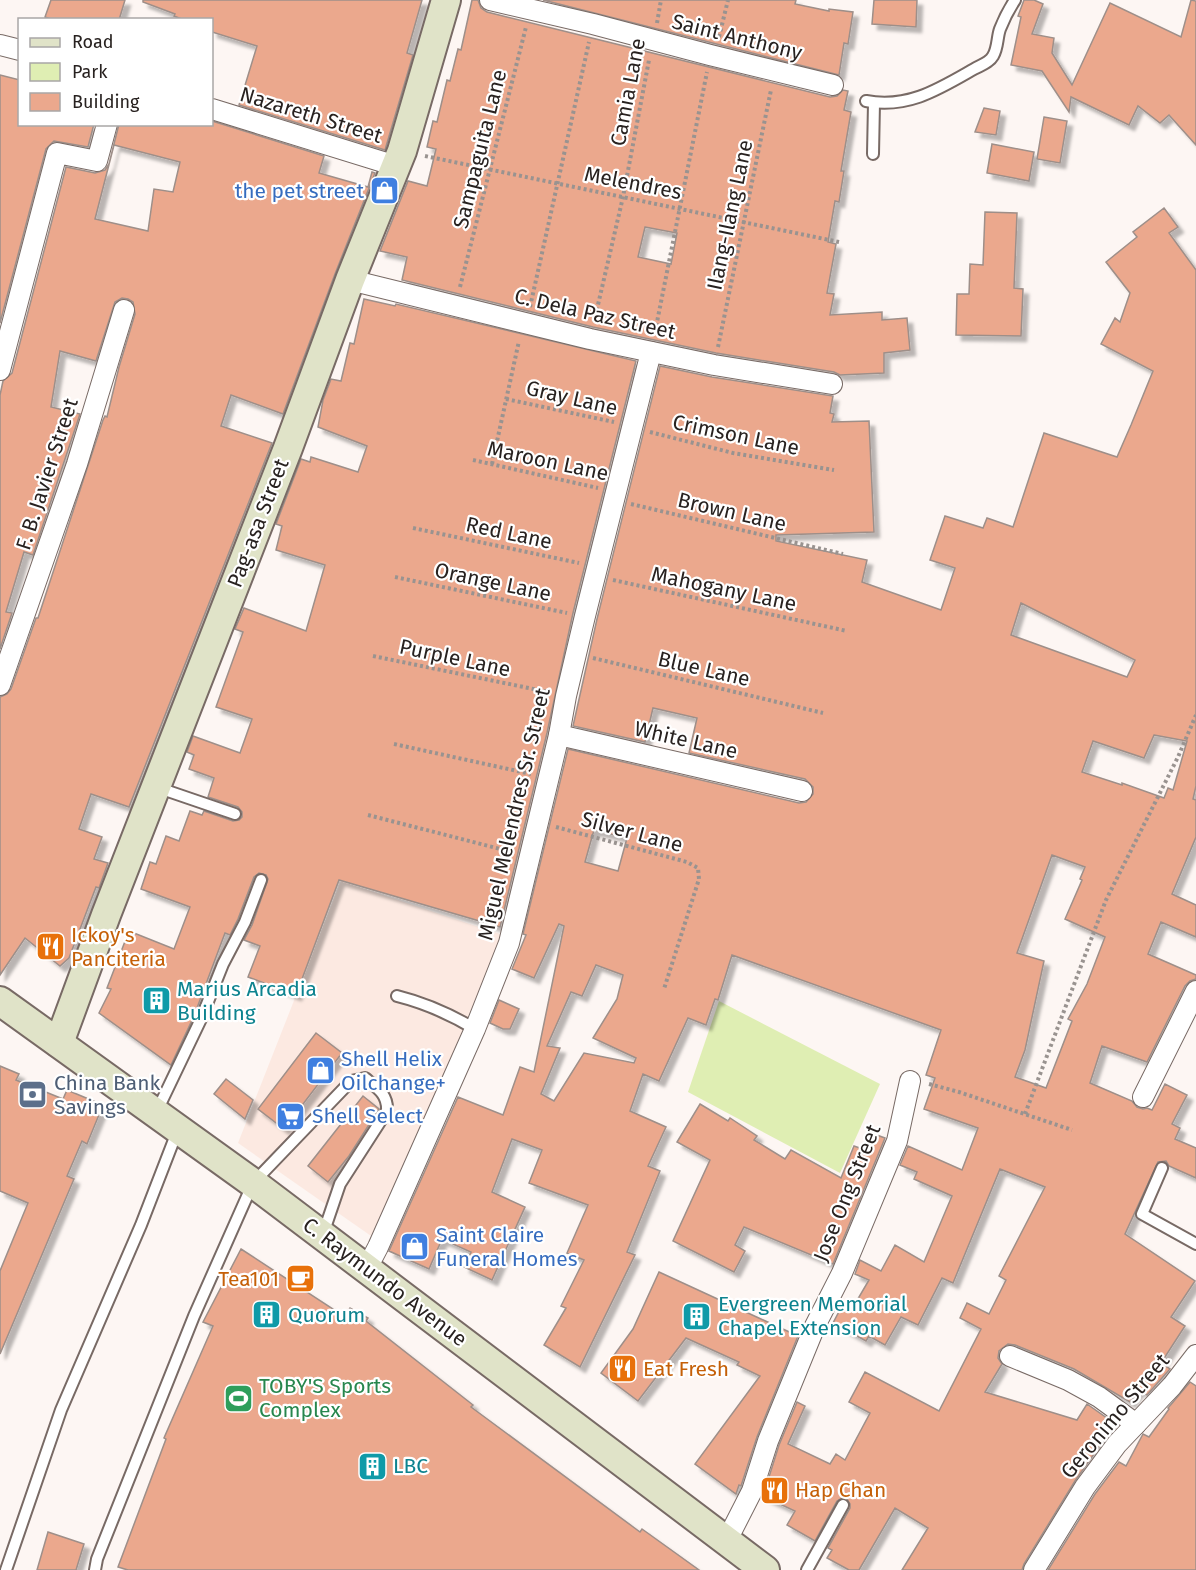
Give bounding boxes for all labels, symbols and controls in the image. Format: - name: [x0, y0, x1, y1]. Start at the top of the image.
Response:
- street label: Saint Anthony: [669, 8, 805, 66]
- legend: [18, 18, 213, 126]
- text: Road: [72, 31, 114, 53]
- street label: Camia Lane: [605, 36, 651, 148]
- text: Park: [72, 61, 108, 83]
- street label: Sampaguita Lane: [448, 67, 512, 231]
- street label: Nazareth Street: [237, 81, 386, 149]
- text: Building: [72, 91, 140, 113]
- street label: Ilang-Ilang Lane: [701, 137, 759, 293]
- street label: Melendres: [582, 161, 684, 205]
- shop icon: the pet street: [369, 175, 401, 207]
- place label: the pet street: [235, 178, 364, 204]
- street label: C. Dela Paz Street: [512, 283, 678, 345]
- street label: Gray Lane: [524, 375, 620, 421]
- street label: F. B. Javier Street: [10, 394, 84, 553]
- street label: Crimson Lane: [670, 409, 802, 461]
- street label: Maroon Lane: [485, 435, 611, 487]
- street label: Pag-asa Street: [222, 455, 295, 591]
- street label: Brown Lane: [675, 487, 789, 537]
- street label: Red Lane: [464, 511, 554, 555]
- street label: Orange Lane: [432, 557, 554, 607]
- street label: Mahogany Lane: [649, 561, 799, 617]
- street label: Purple Lane: [397, 634, 513, 682]
- street label: Blue Lane: [655, 646, 753, 692]
- street label: Miguel Melendres Sr. Street: [472, 685, 556, 943]
- street label: White Lane: [632, 715, 740, 765]
- street label: Silver Lane: [578, 806, 686, 858]
- place label: Ickoy's Panciteria: [71, 922, 166, 972]
- restaurant icon: Ickoy's Panciteria: [34, 931, 66, 963]
- place label: Marius Arcadia Building: [177, 976, 317, 1026]
- building icon: Marius Arcadia Building: [140, 985, 172, 1017]
- place label: Shell Helix Oilchange+: [341, 1046, 446, 1096]
- shop icon: Shell Helix Oilchange+: [304, 1055, 336, 1087]
- place label: China Bank Savings: [54, 1070, 161, 1120]
- bank icon: China Bank Savings: [17, 1079, 49, 1111]
- supermarket icon: Shell Select: [275, 1100, 307, 1132]
- place label: Shell Select: [312, 1103, 423, 1129]
- street label: Jose Ong Street: [808, 1120, 887, 1265]
- street label: C. Raymundo Avenue: [298, 1212, 472, 1352]
- place label: Saint Claire Funeral Homes: [436, 1222, 578, 1272]
- shop icon: Saint Claire Funeral Homes: [399, 1231, 431, 1263]
- cafe icon: Tea101: [284, 1263, 316, 1295]
- place label: Tea101: [218, 1266, 279, 1292]
- place label: Evergreen Memorial Chapel Extension: [718, 1291, 907, 1341]
- building icon: Quorum: [251, 1299, 283, 1331]
- building icon: Evergreen Memorial Chapel Extension: [681, 1300, 713, 1332]
- place label: Quorum: [288, 1302, 365, 1328]
- street label: Geronimo Street: [1055, 1348, 1175, 1484]
- restaurant icon: Eat Fresh: [606, 1353, 638, 1385]
- place label: Eat Fresh: [643, 1356, 729, 1382]
- place label: TOBY'S Sports Complex: [259, 1373, 391, 1423]
- sports icon: TOBY'S Sports Complex: [222, 1382, 254, 1414]
- building icon: LBC: [356, 1450, 388, 1482]
- place label: LBC: [393, 1453, 428, 1479]
- restaurant icon: Hap Chan: [758, 1474, 790, 1506]
- place label: Hap Chan: [795, 1477, 886, 1503]

